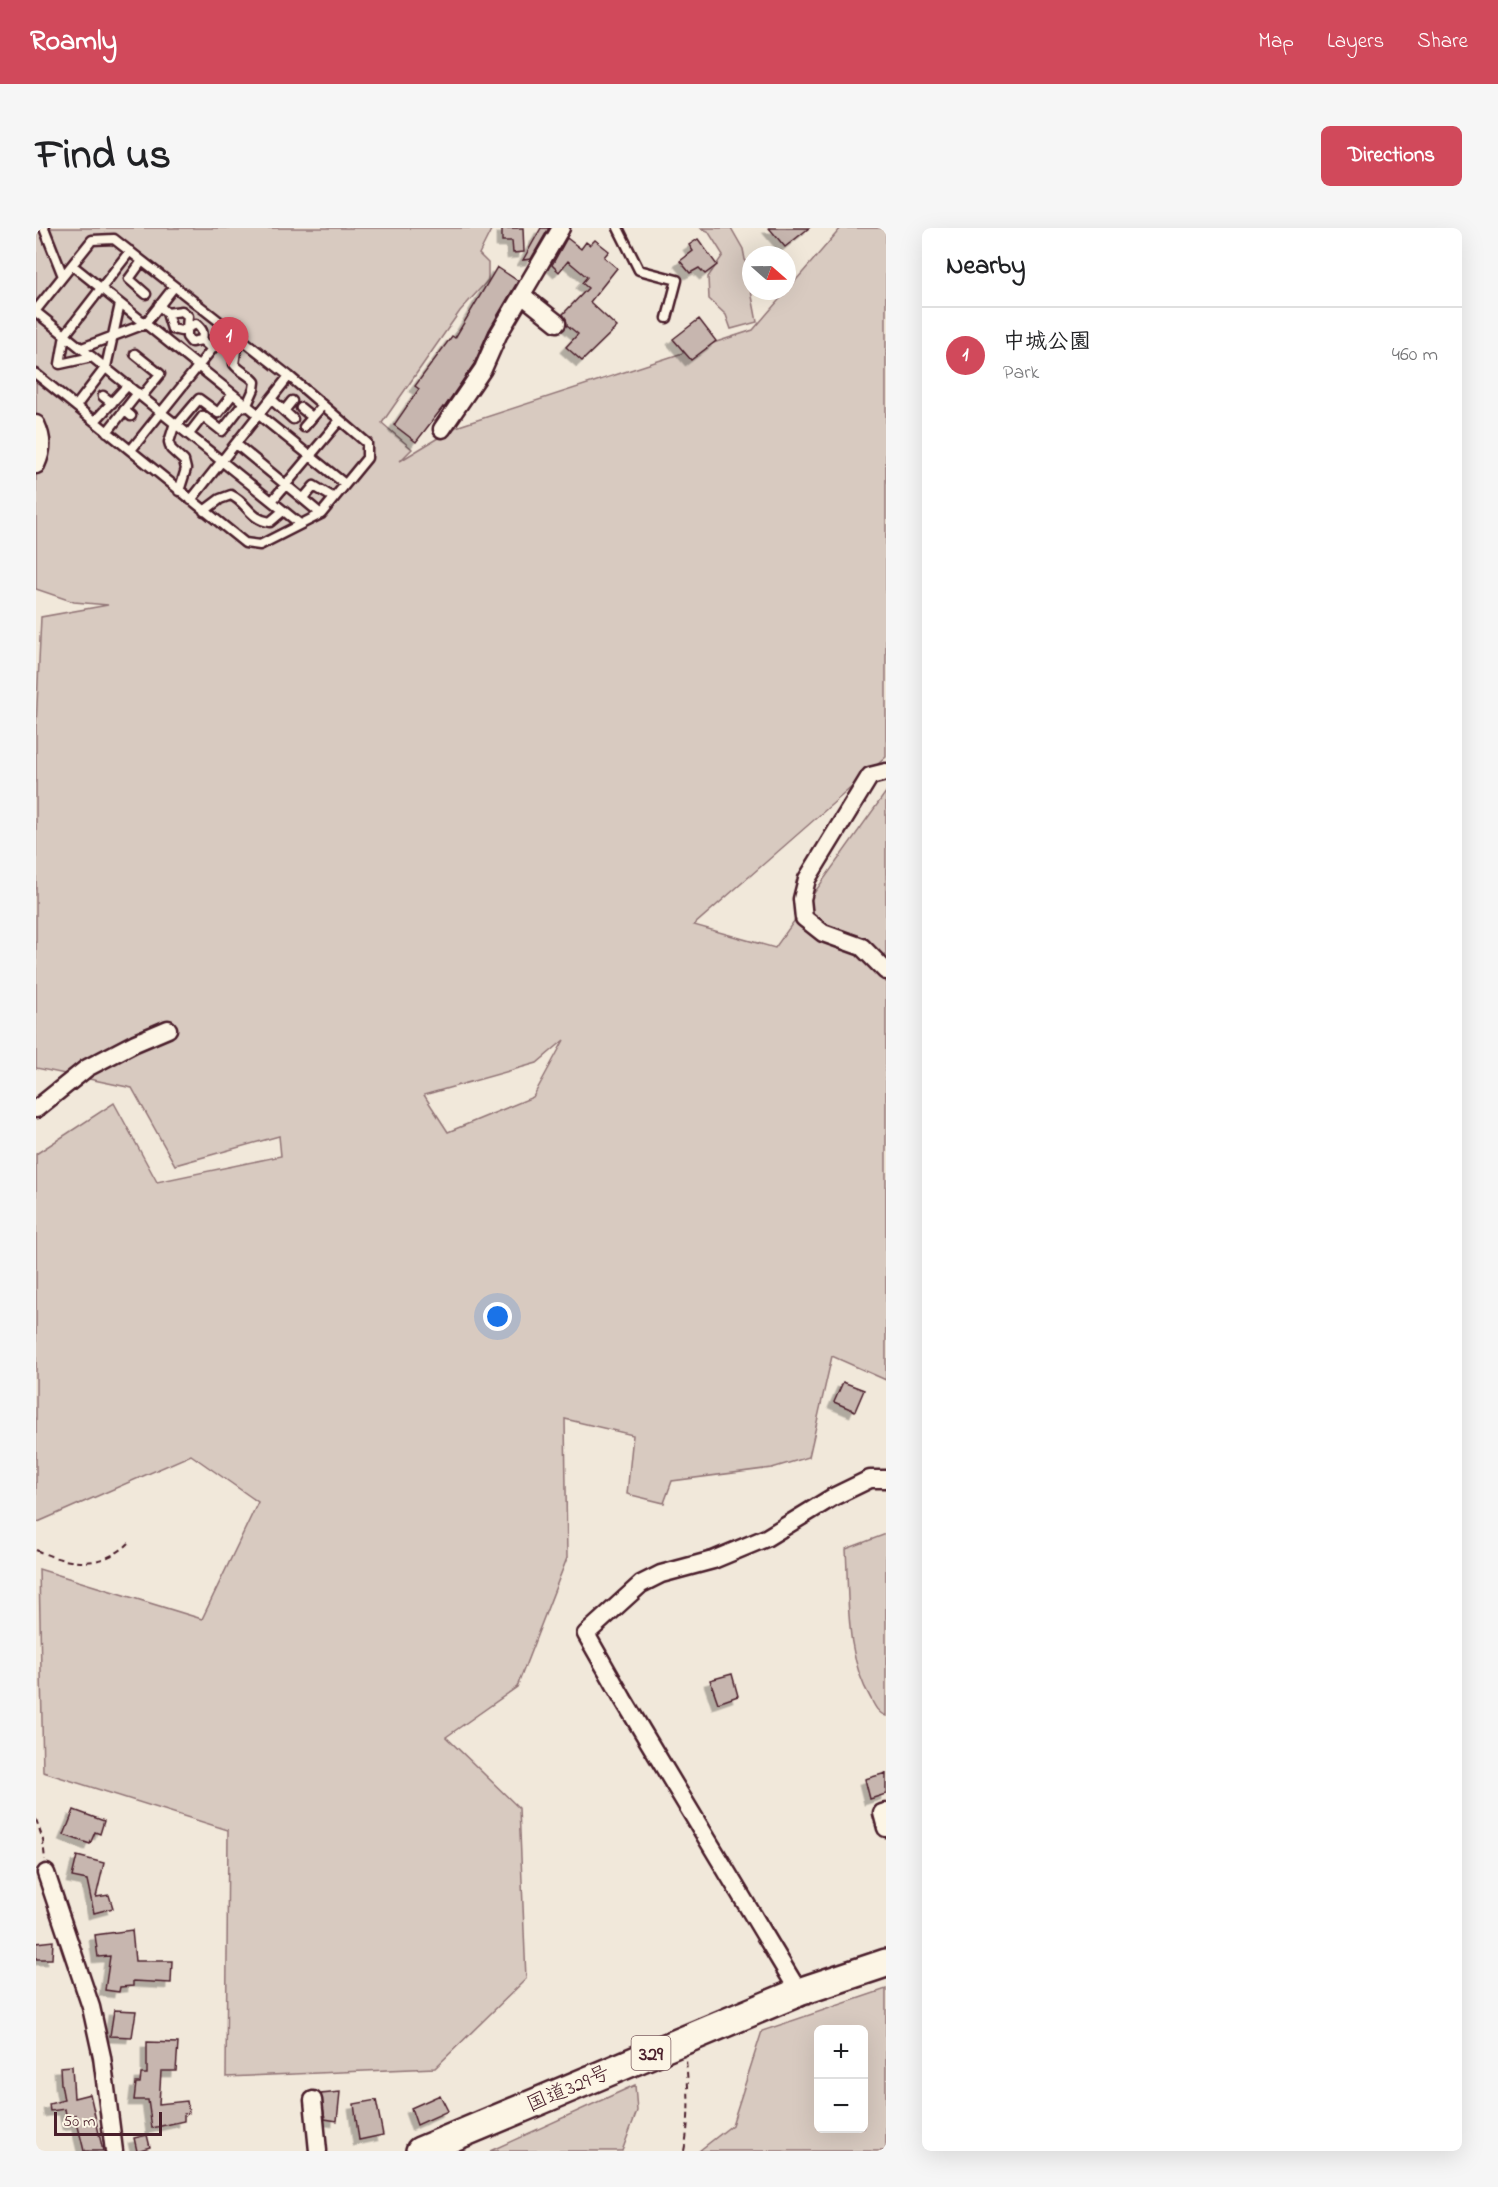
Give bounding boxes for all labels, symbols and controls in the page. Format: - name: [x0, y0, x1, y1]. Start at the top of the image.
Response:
- text: Roamly: [30, 22, 117, 63]
- text: Map: [1258, 27, 1294, 57]
- text: Layers: [1327, 27, 1384, 57]
- text: Share: [1417, 27, 1468, 57]
- text: Find us: [36, 126, 171, 187]
- button: Directions: [1321, 126, 1462, 186]
- north arrow: [742, 246, 796, 300]
- text: Nearby: [946, 248, 1025, 286]
- pin: 1: [210, 318, 248, 367]
- text: 中城公園: [1003, 327, 1091, 359]
- text: 1: [962, 341, 969, 370]
- text: 460 m: [1392, 341, 1438, 370]
- text: Park: [1003, 359, 1039, 388]
- your location: [483, 1302, 512, 1331]
- map controls: [814, 2025, 868, 2133]
- button: +: [814, 2025, 868, 2079]
- road number: 329: [632, 2036, 670, 2070]
- street label: 国道329号: [522, 2059, 615, 2121]
- button: −: [814, 2079, 868, 2133]
- scale bar: [54, 2109, 162, 2136]
- text: 50 m: [63, 2110, 95, 2134]

